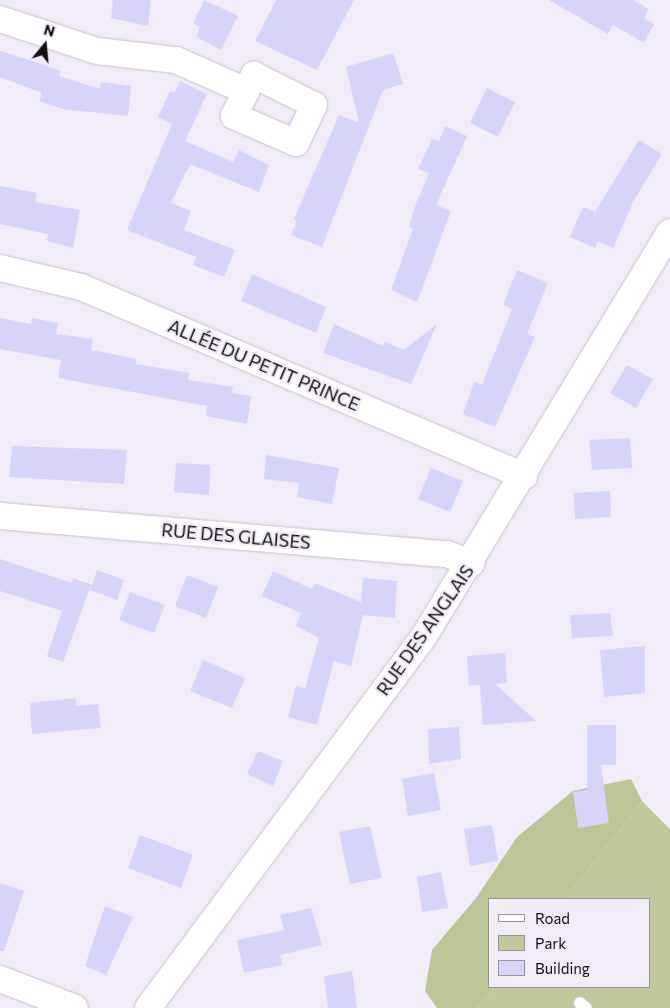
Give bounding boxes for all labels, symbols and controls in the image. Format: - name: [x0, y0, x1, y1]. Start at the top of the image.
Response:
- north arrow: [20, 20, 70, 70]
- text: N: [42, 21, 57, 40]
- street label: ALLÉE DU PETIT PRINCE: [165, 315, 363, 415]
- street label: RUE DES GLAISES: [161, 519, 311, 553]
- street label: RUE DES ANGLAIS: [372, 561, 478, 699]
- legend: [488, 898, 650, 988]
- text: Road: [535, 909, 570, 927]
- text: Park: [535, 934, 566, 952]
- text: Building: [535, 959, 590, 977]

